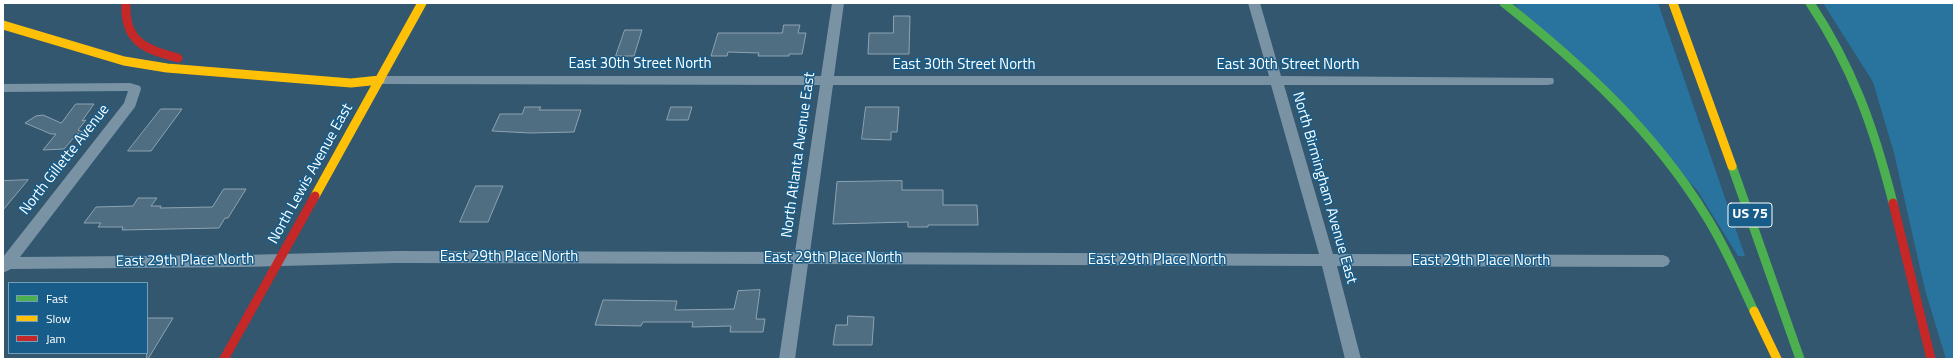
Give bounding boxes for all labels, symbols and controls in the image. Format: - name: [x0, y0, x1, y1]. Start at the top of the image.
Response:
- street label: East 30th Street North: [568, 55, 712, 73]
- street label: East 30th Street North: [892, 56, 1036, 74]
- street label: East 30th Street North: [1216, 56, 1360, 74]
- street label: North Atlanta Avenue East: [778, 71, 820, 239]
- street label: North Birmingham Avenue East: [1288, 90, 1360, 286]
- street label: North Gillette Avenue: [16, 101, 114, 219]
- street label: North Lewis Avenue East: [265, 101, 357, 247]
- road number: US 75: [1728, 203, 1772, 227]
- street label: East 29th Place North: [440, 248, 578, 266]
- street label: East 29th Place North: [764, 249, 902, 267]
- street label: East 29th Place North: [116, 251, 254, 271]
- street label: East 29th Place North: [1088, 251, 1226, 269]
- street label: East 29th Place North: [1412, 252, 1550, 270]
- legend: [8, 282, 148, 354]
- text: Fast: [46, 289, 68, 308]
- text: Slow: [46, 309, 71, 328]
- text: Jam: [46, 329, 66, 348]

